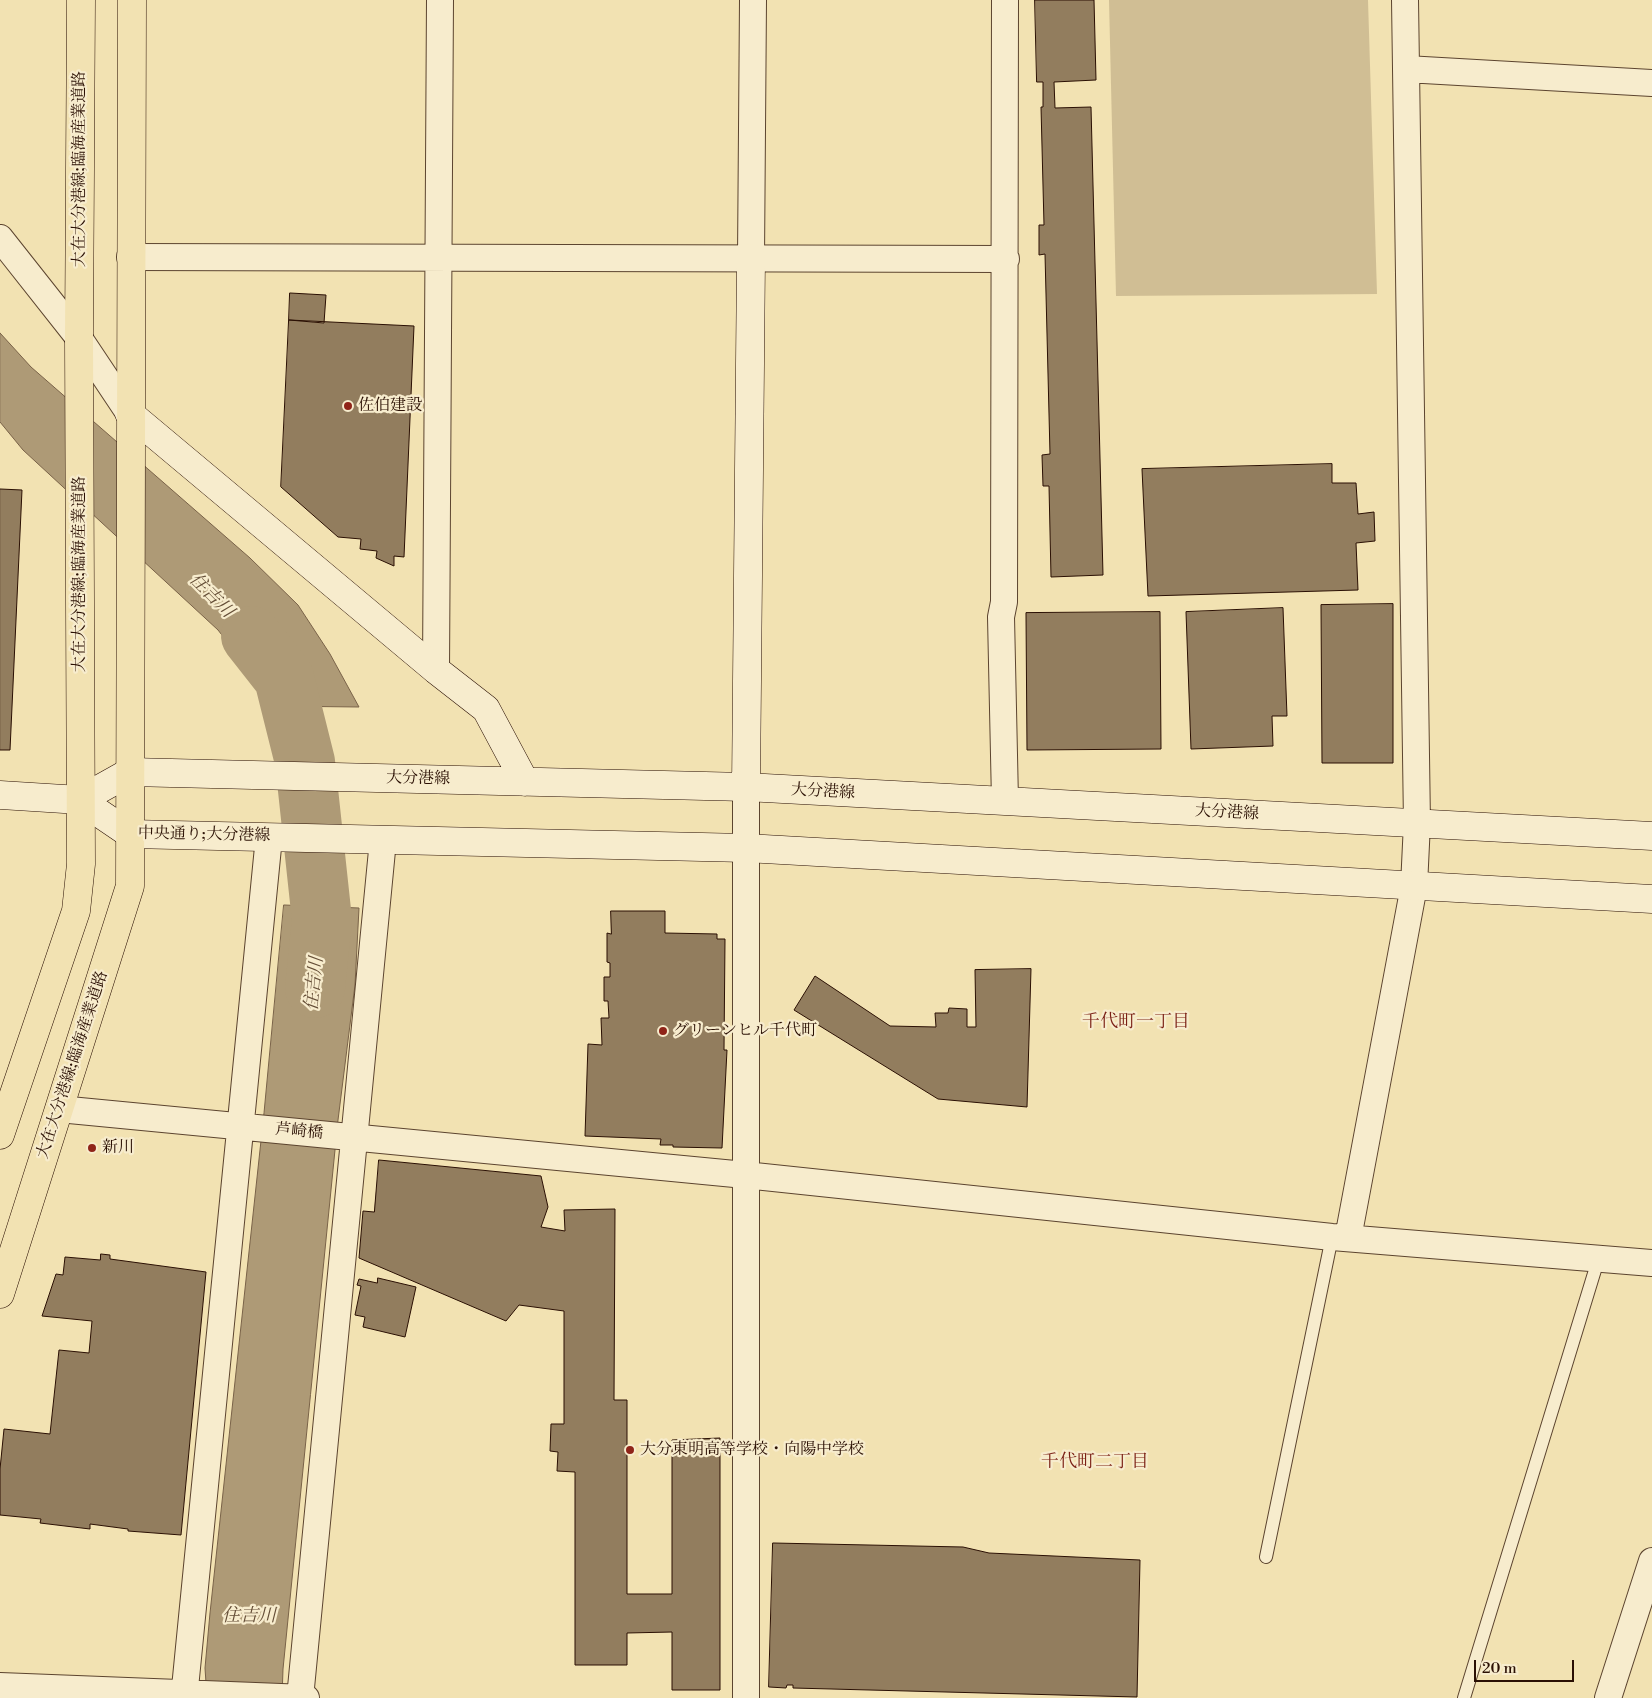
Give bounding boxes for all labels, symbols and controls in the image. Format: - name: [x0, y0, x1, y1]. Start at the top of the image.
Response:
- street label: 大在大分港線;臨海産業道路: [70, 71, 90, 267]
- place label: 佐伯建設: [358, 396, 422, 416]
- marker: 佐伯建設: [342, 400, 354, 412]
- street label: 大在大分港線;臨海産業道路: [70, 476, 90, 672]
- water label: 住吉川: [184, 569, 238, 623]
- street label: 大分港線: [386, 769, 450, 789]
- street label: 大分港線: [791, 781, 855, 803]
- street label: 大分港線: [1195, 802, 1259, 824]
- street label: 中央通り;大分港線: [138, 824, 270, 846]
- water label: 住吉川: [301, 956, 329, 1012]
- street label: 大在大分港線;臨海産業道路: [34, 969, 112, 1161]
- district label: 千代町一丁目: [1082, 1012, 1190, 1034]
- place label: グリーンヒル千代町: [673, 1021, 817, 1041]
- marker: グリーンヒル千代町: [657, 1025, 669, 1037]
- street label: 芦崎橋: [274, 1120, 324, 1144]
- place label: 新川: [102, 1138, 134, 1158]
- marker: 新川: [86, 1142, 98, 1154]
- place label: 大分東明高等学校・向陽中学校: [640, 1440, 864, 1460]
- marker: 大分東明高等学校・向陽中学校: [624, 1444, 636, 1456]
- district label: 千代町二丁目: [1041, 1452, 1149, 1474]
- water label: 住吉川: [222, 1606, 276, 1628]
- scale bar: [1477, 1650, 1577, 1682]
- text: 20 m: [1482, 1659, 1517, 1678]

